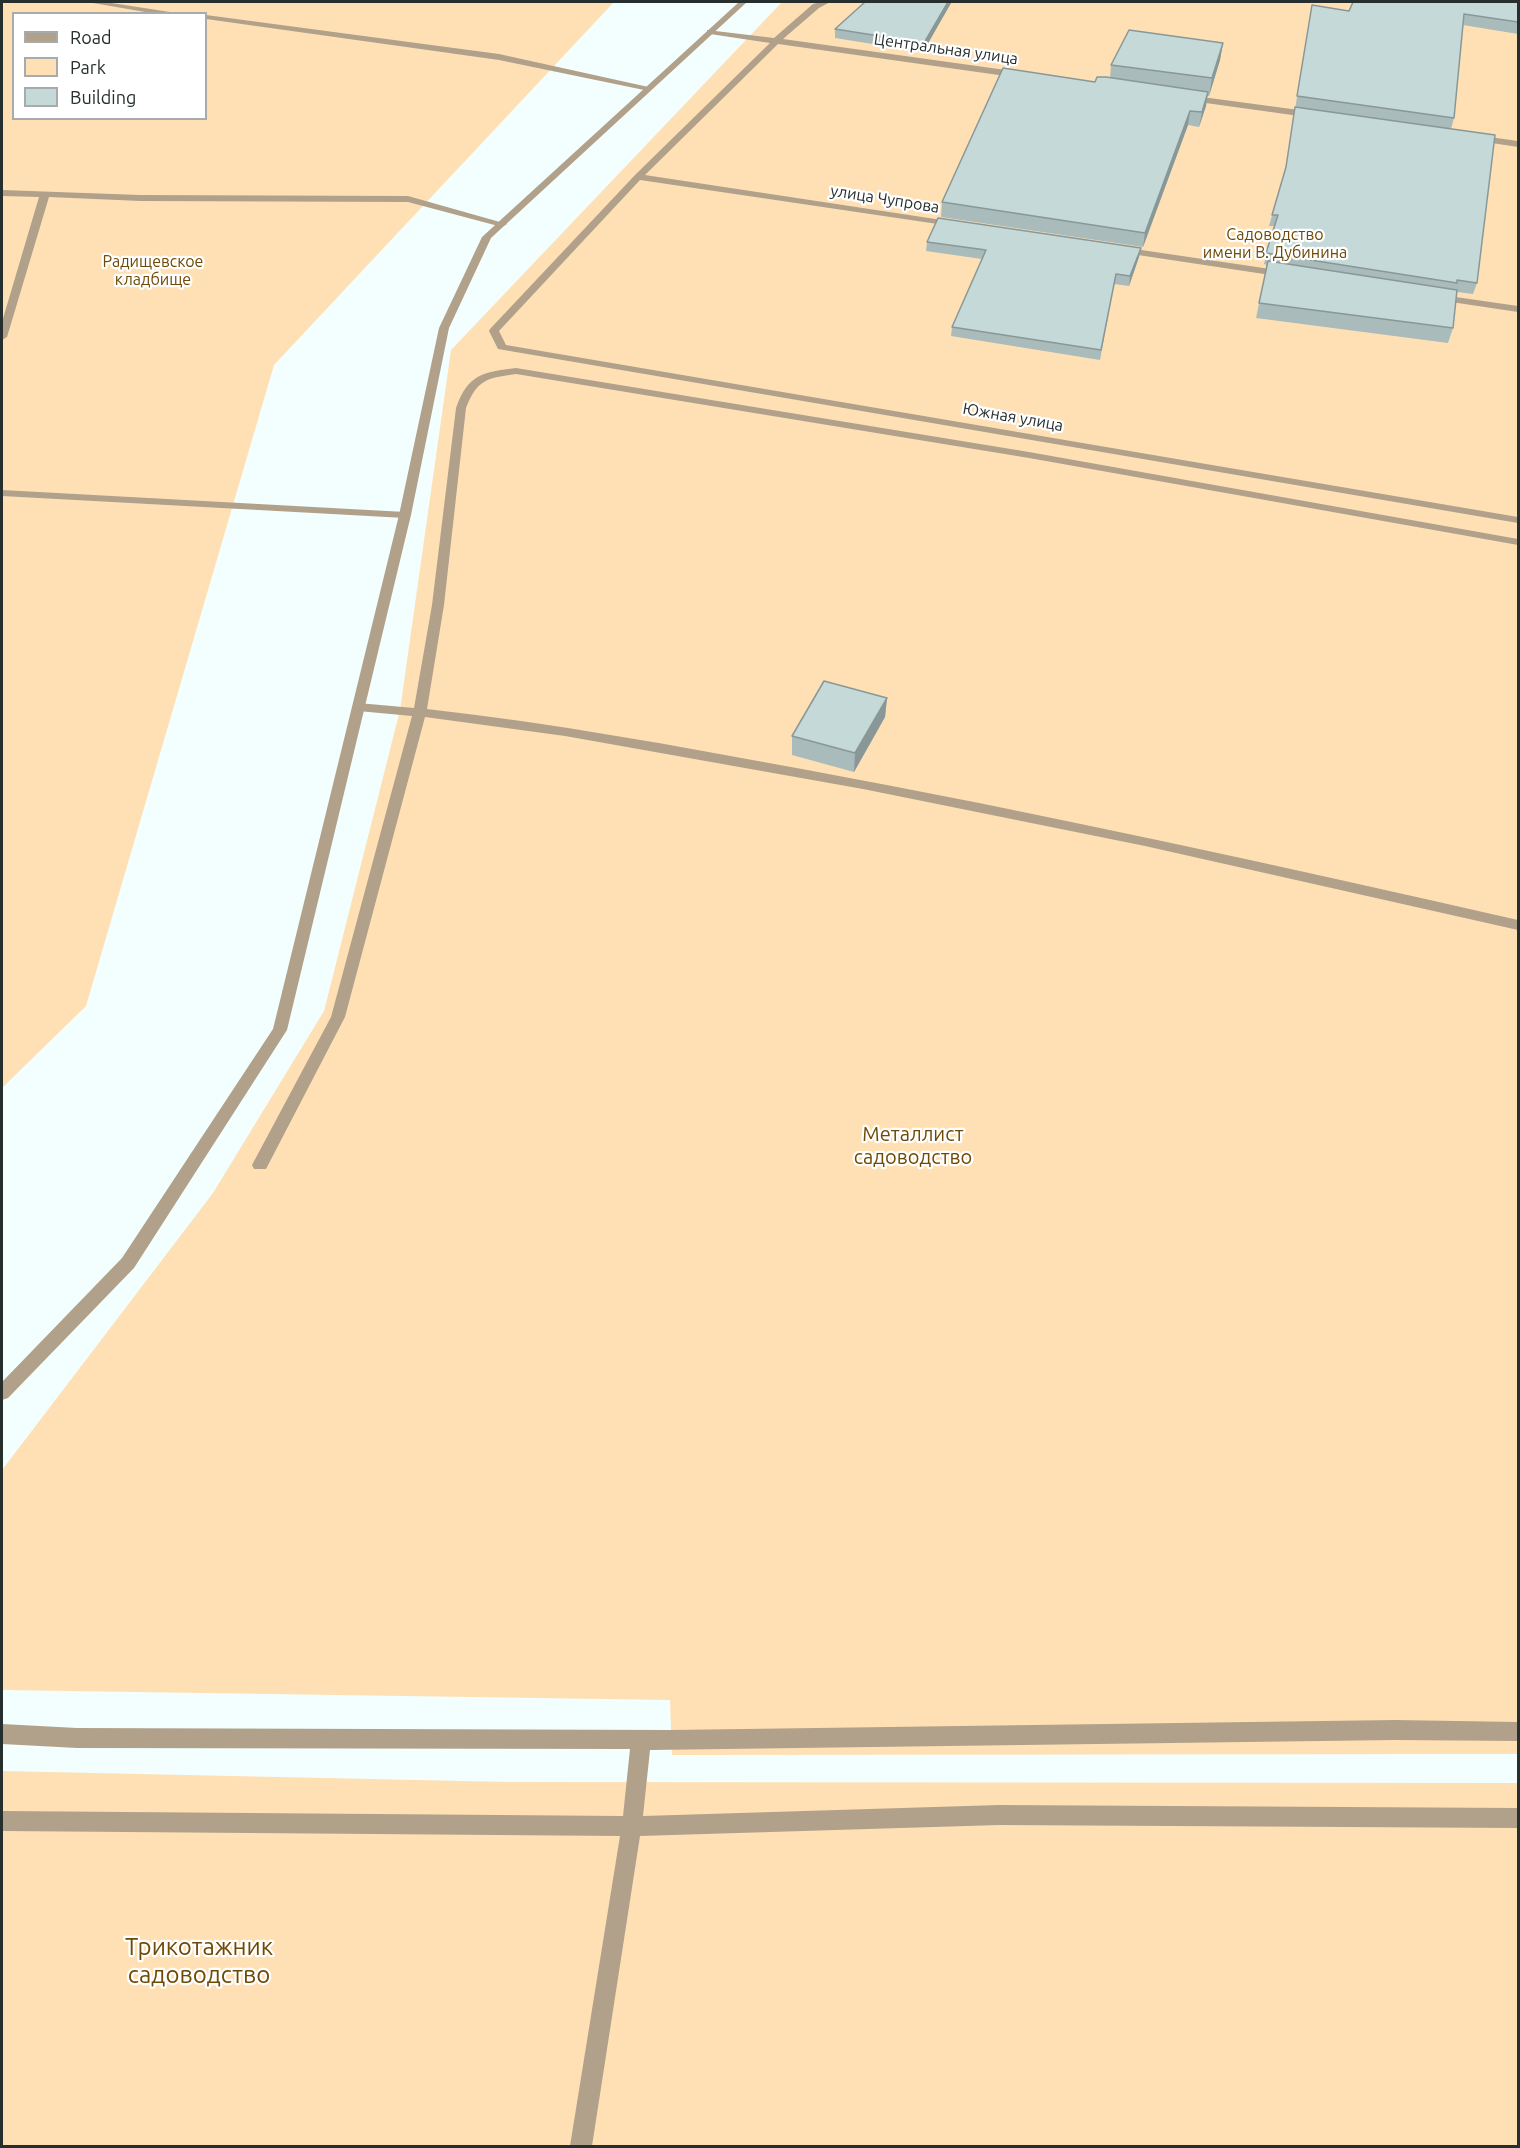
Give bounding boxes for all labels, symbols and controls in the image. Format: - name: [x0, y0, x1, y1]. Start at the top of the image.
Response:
- legend: [12, 12, 207, 120]
- text: Road: [70, 27, 112, 47]
- street label: Центральная улица: [873, 29, 1019, 69]
- text: Park: [70, 57, 106, 77]
- text: Building: [70, 87, 136, 107]
- street label: улица Чупрова: [829, 181, 941, 217]
- park label: Садоводство имени В. Дубинина: [1203, 225, 1347, 263]
- park label: Радищевское кладбище: [103, 252, 203, 290]
- street label: Южная улица: [961, 399, 1065, 435]
- park label: Металлист садоводство: [854, 1122, 972, 1169]
- park label: Трикотажник садоводство: [125, 1933, 273, 1989]

